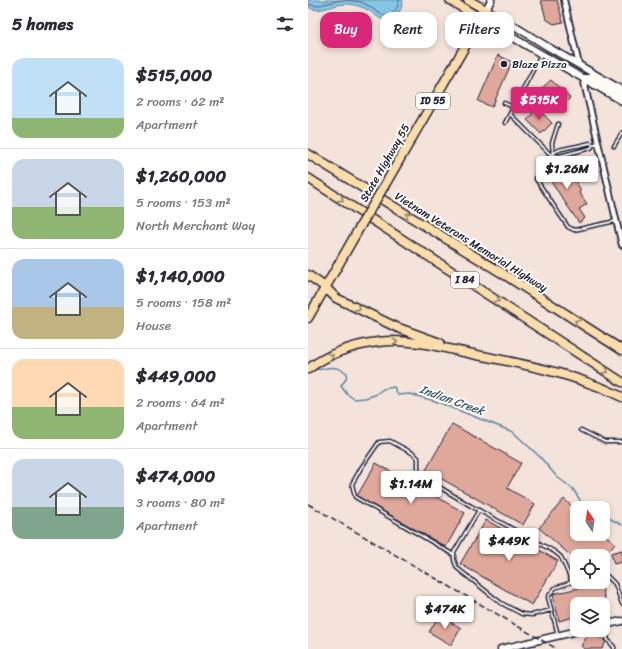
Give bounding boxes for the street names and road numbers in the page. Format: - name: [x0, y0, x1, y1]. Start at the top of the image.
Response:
- road number: ID 55: [416, 93, 450, 109]
- street label: State Highway 55: [355, 120, 415, 206]
- street label: Vietnam Veterans Memorial Highway: [391, 187, 551, 297]
- road number: I 84: [451, 272, 479, 288]

